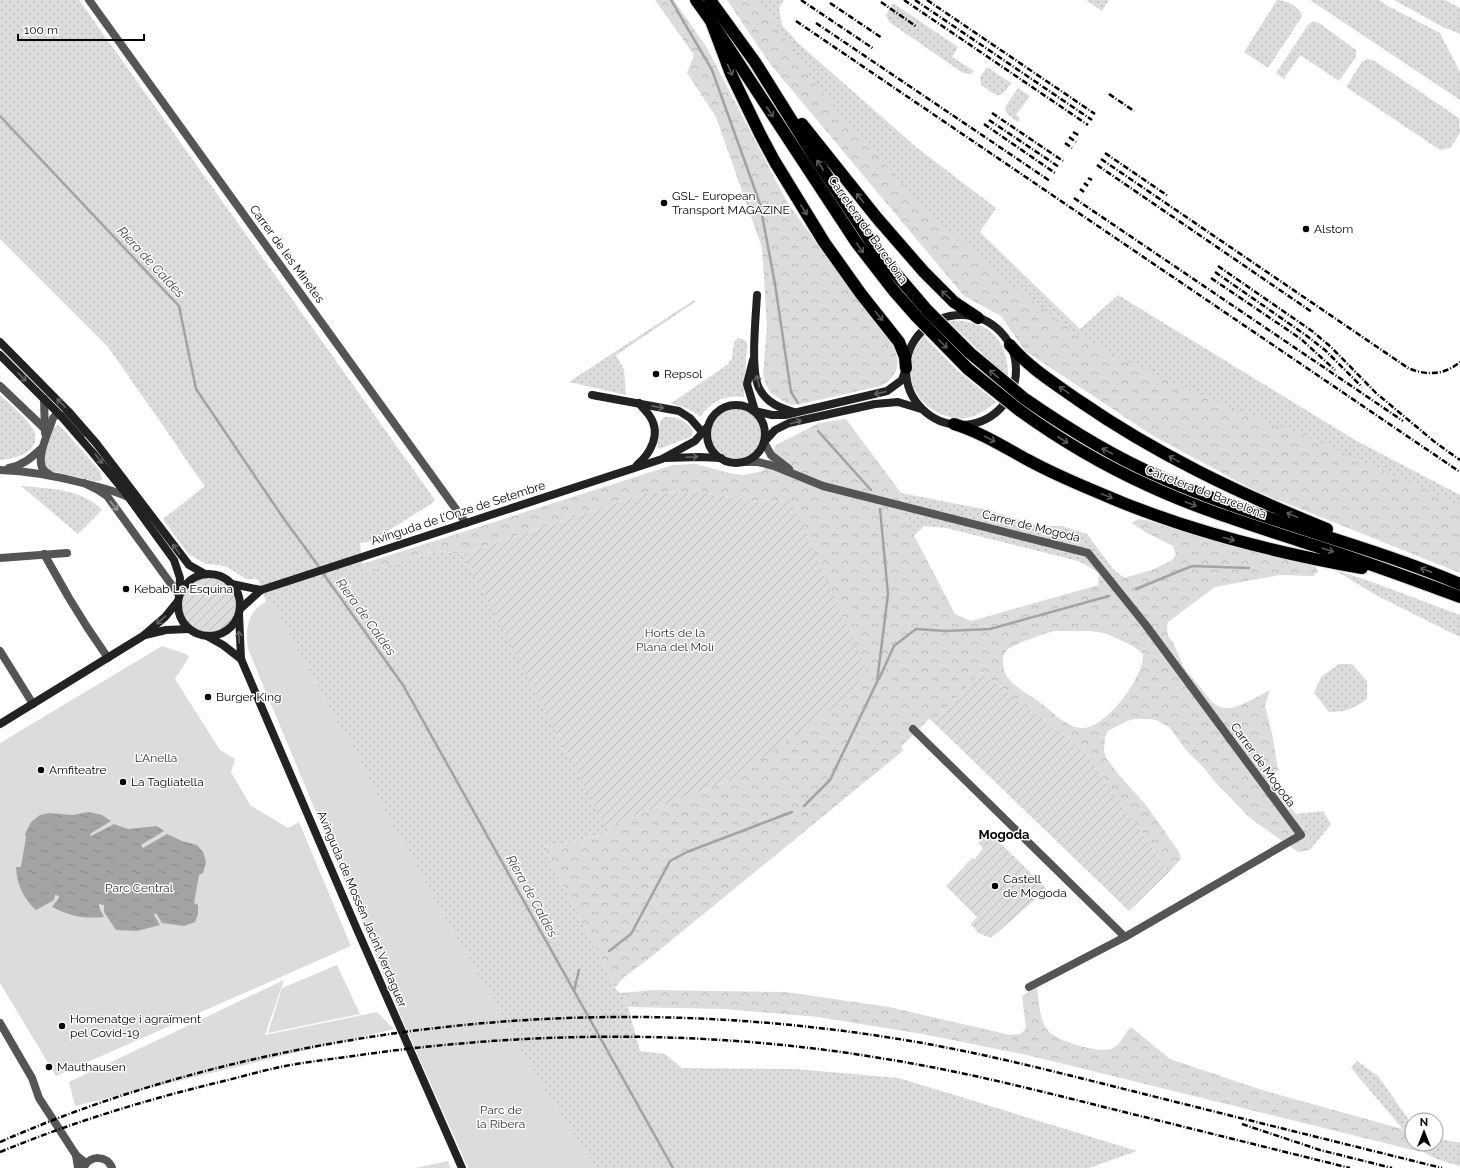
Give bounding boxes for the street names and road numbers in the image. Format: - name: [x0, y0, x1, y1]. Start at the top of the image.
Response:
- street label: Carretera de Barcelona: [825, 173, 911, 287]
- street label: Carrer de les Minetes: [247, 202, 327, 306]
- street label: Carretera de Barcelona: [1144, 462, 1268, 522]
- street label: Avinguda de l'Onze de Setembre: [369, 478, 547, 548]
- street label: Carrer de Mogoda: [980, 507, 1082, 545]
- street label: Carrer de Mogoda: [1228, 720, 1298, 810]
- street label: Avinguda de Mossèn Jacint Verdaguer: [314, 809, 410, 1010]

